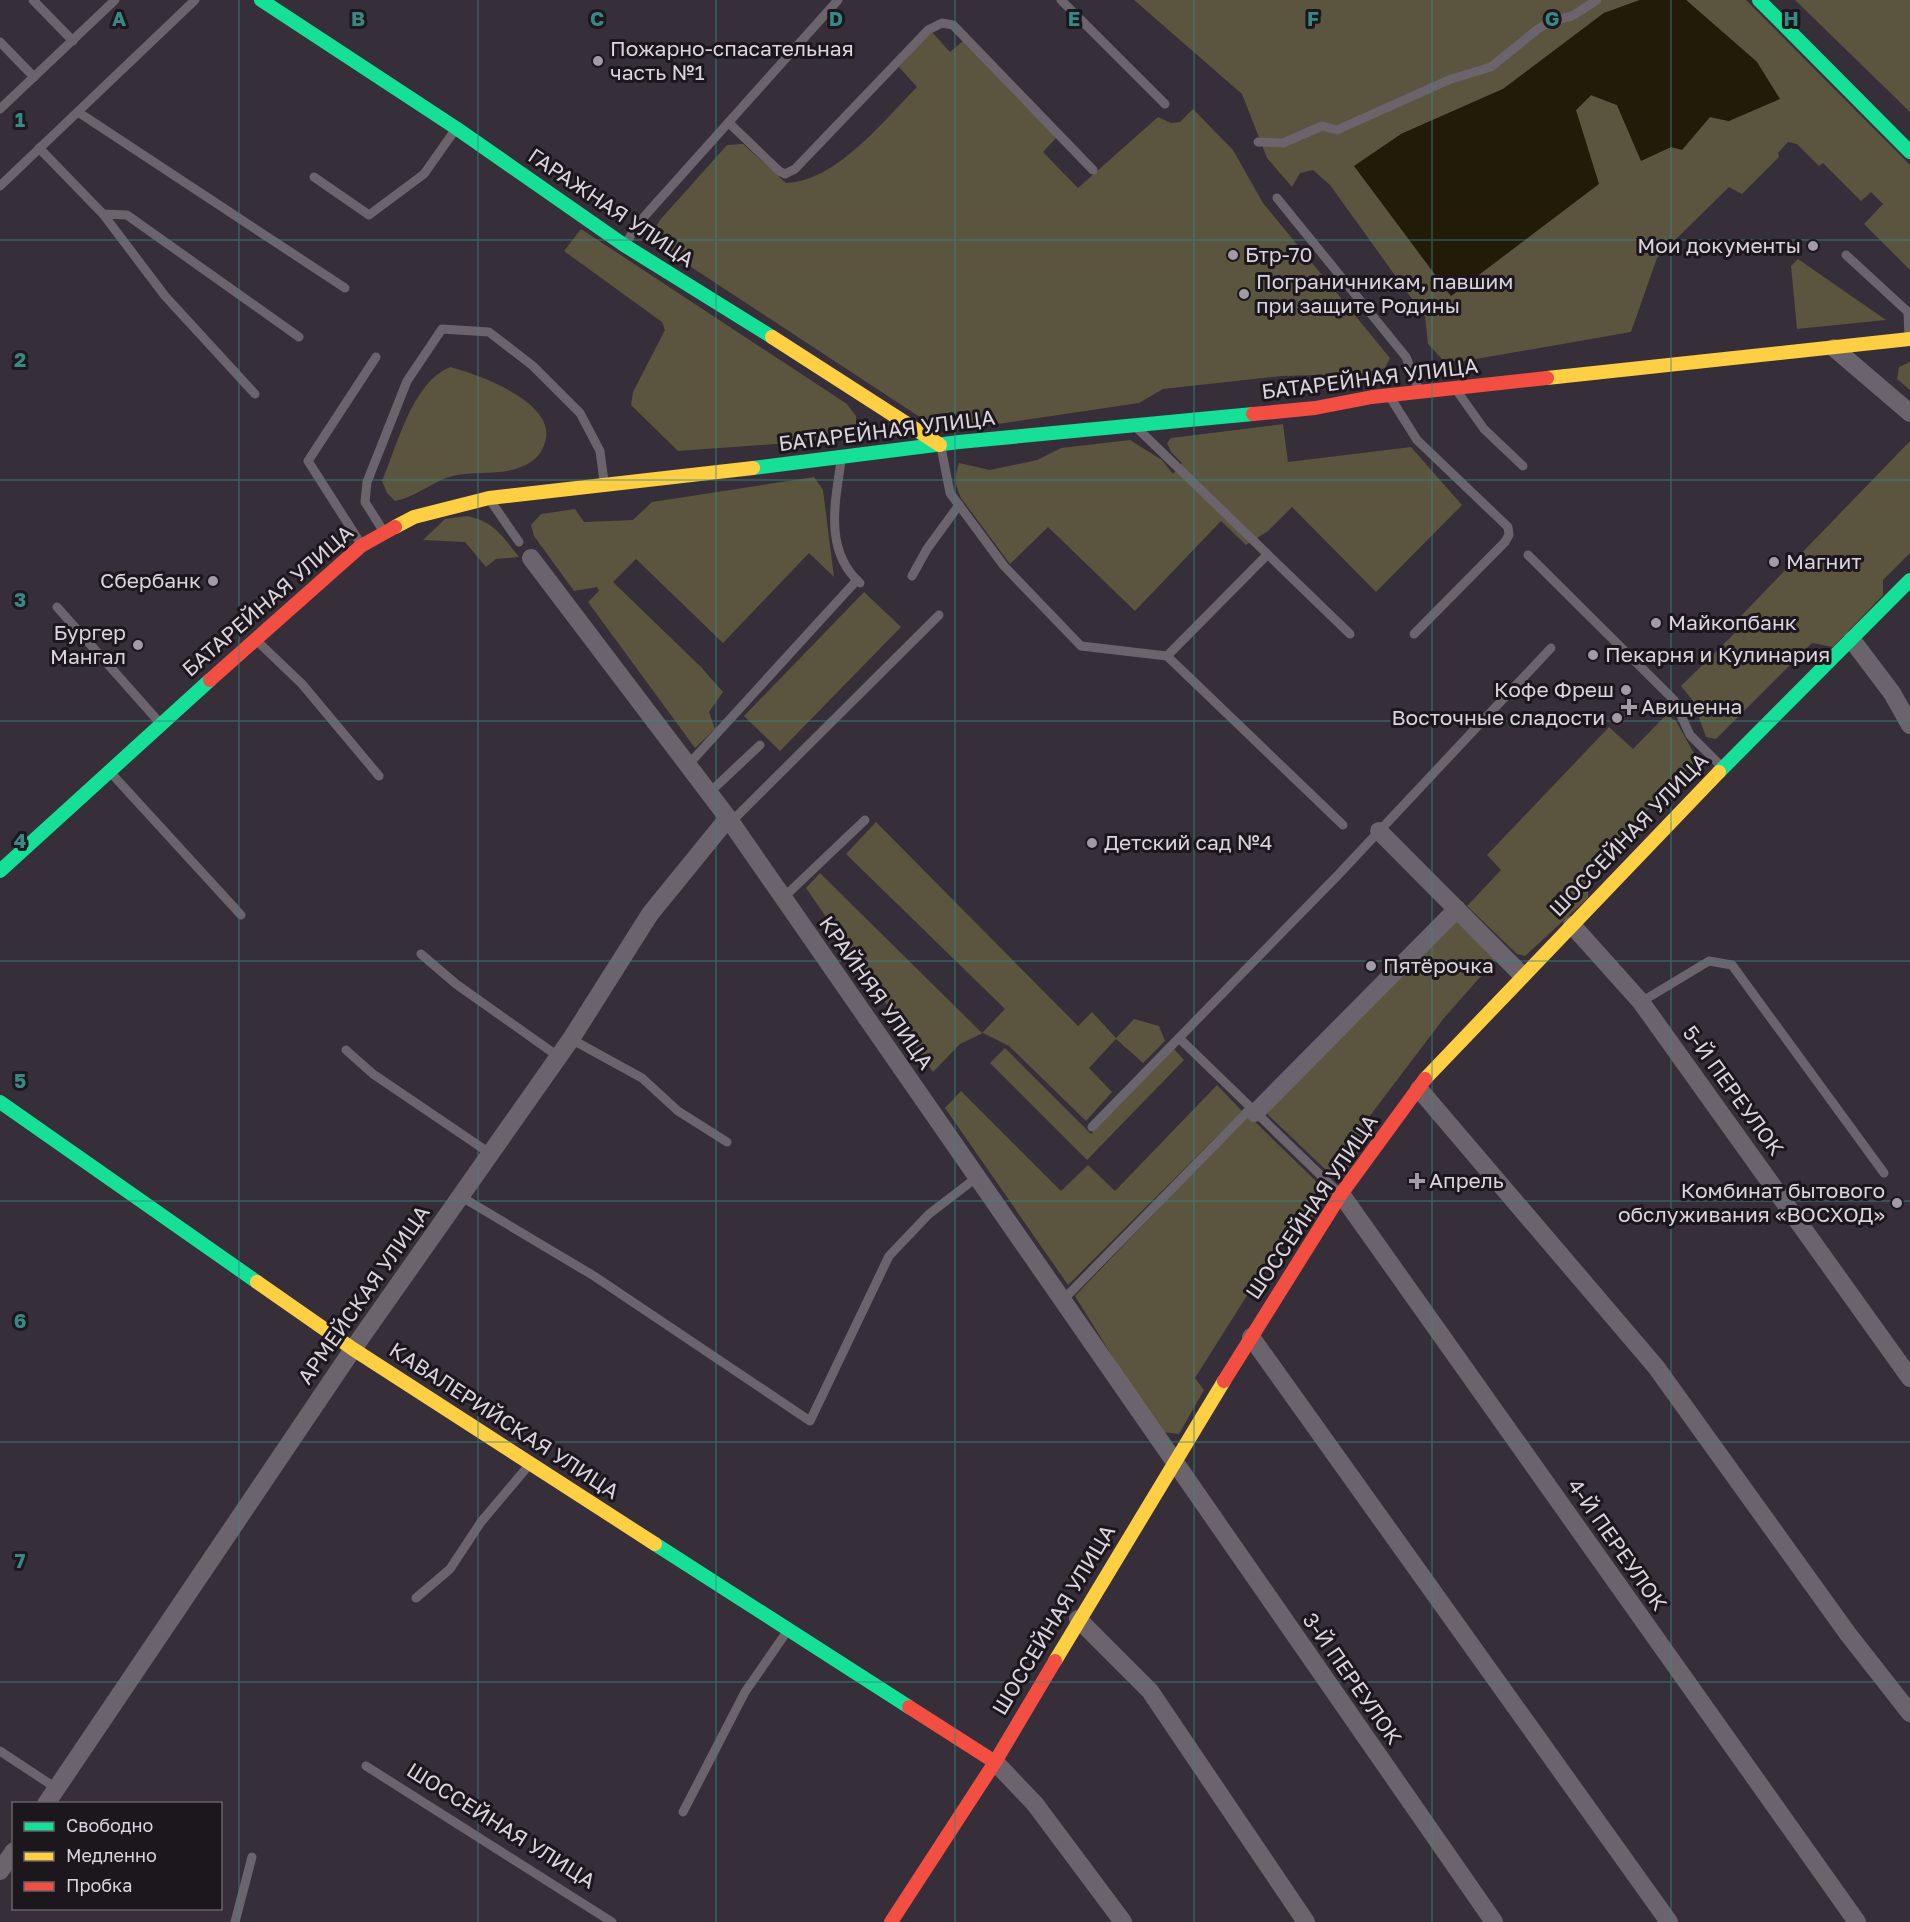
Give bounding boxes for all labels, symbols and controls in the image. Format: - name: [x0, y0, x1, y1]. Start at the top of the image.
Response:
- text: A: [112, 6, 126, 30]
- text: B: [351, 6, 365, 30]
- text: C: [590, 6, 604, 30]
- text: D: [829, 6, 843, 30]
- text: E: [1068, 6, 1080, 30]
- text: F: [1307, 6, 1319, 30]
- text: G: [1545, 6, 1559, 30]
- text: H: [1783, 6, 1799, 30]
- place label: Пожарно-спасательная часть №1: [610, 35, 854, 85]
- marker: Пожарно-спасательная часть №1: [591, 54, 605, 68]
- text: 1: [15, 107, 25, 131]
- street label: ГАРАЖНАЯ УЛИЦА: [524, 142, 700, 272]
- place label: Мои документы: [1637, 232, 1801, 258]
- marker: Мои документы: [1806, 239, 1820, 253]
- place label: Бтр-70: [1245, 241, 1313, 267]
- marker: Бтр-70: [1226, 248, 1240, 262]
- place label: Пограничникам, павшим при защите Родины: [1256, 268, 1513, 318]
- marker: Пограничникам, павшим при защите Родины: [1237, 287, 1251, 301]
- text: 2: [14, 347, 26, 371]
- street label: БАТАРЕЙНАЯ УЛИЦА: [1260, 352, 1480, 404]
- street label: БАТАРЕЙНАЯ УЛИЦА: [777, 404, 997, 456]
- street label: БАТАРЕЙНАЯ УЛИЦА: [177, 519, 358, 682]
- place label: Магнит: [1786, 548, 1862, 574]
- marker: Магнит: [1767, 555, 1781, 569]
- place label: Сбербанк: [100, 567, 201, 593]
- marker: Сбербанк: [206, 574, 220, 588]
- text: 3: [14, 587, 26, 611]
- place label: Майкопбанк: [1668, 609, 1797, 635]
- marker: Майкопбанк: [1649, 616, 1663, 630]
- place label: Бургер Мангал: [50, 619, 126, 669]
- marker: Бургер Мангал: [131, 638, 145, 652]
- place label: Пекарня и Кулинария: [1605, 641, 1830, 667]
- marker: Пекарня и Кулинария: [1586, 648, 1600, 662]
- place label: Кофе Фреш: [1494, 676, 1614, 702]
- marker: Кофе Фреш: [1619, 683, 1633, 697]
- place label: Авиценна: [1641, 693, 1742, 719]
- marker: Авиценна: [1622, 700, 1636, 714]
- place label: Восточные сладости: [1392, 704, 1605, 730]
- marker: Восточные сладости: [1610, 711, 1624, 725]
- street label: ШОССЕЙНАЯ УЛИЦА: [1543, 747, 1713, 922]
- text: 4: [14, 828, 26, 852]
- place label: Детский сад №4: [1104, 829, 1273, 855]
- marker: Детский сад №4: [1085, 836, 1099, 850]
- street label: КРАЙНЯЯ УЛИЦА: [814, 911, 939, 1074]
- place label: Пятёрочка: [1383, 952, 1494, 978]
- marker: Пятёрочка: [1364, 959, 1378, 973]
- street label: 5-Й ПЕРЕУЛОК: [1678, 1020, 1790, 1161]
- text: 5: [14, 1068, 26, 1092]
- street label: ШОССЕЙНАЯ УЛИЦА: [1240, 1109, 1383, 1304]
- place label: Апрель: [1429, 1167, 1504, 1193]
- marker: Апрель: [1410, 1174, 1424, 1188]
- place label: Комбинат бытового обслуживания «ВОСХОД»: [1618, 1177, 1885, 1227]
- marker: Комбинат бытового обслуживания «ВОСХОД»: [1890, 1196, 1904, 1210]
- street label: АРМЕЙСКАЯ УЛИЦА: [292, 1200, 435, 1389]
- text: 6: [14, 1308, 26, 1332]
- street label: КАВАЛЕРИЙСКАЯ УЛИЦА: [385, 1336, 624, 1504]
- street label: 4-Й ПЕРЕУЛОК: [1563, 1473, 1673, 1616]
- street label: ШОССЕЙНАЯ УЛИЦА: [986, 1520, 1120, 1719]
- text: 7: [15, 1548, 26, 1572]
- street label: 3-Й ПЕРЕУЛОК: [1298, 1608, 1408, 1750]
- street label: ШОССЕЙНАЯ УЛИЦА: [402, 1757, 601, 1894]
- legend: [12, 1802, 222, 1910]
- text: Свободно: [66, 1814, 153, 1836]
- text: Медленно: [66, 1844, 157, 1866]
- text: Пробка: [66, 1874, 132, 1896]

